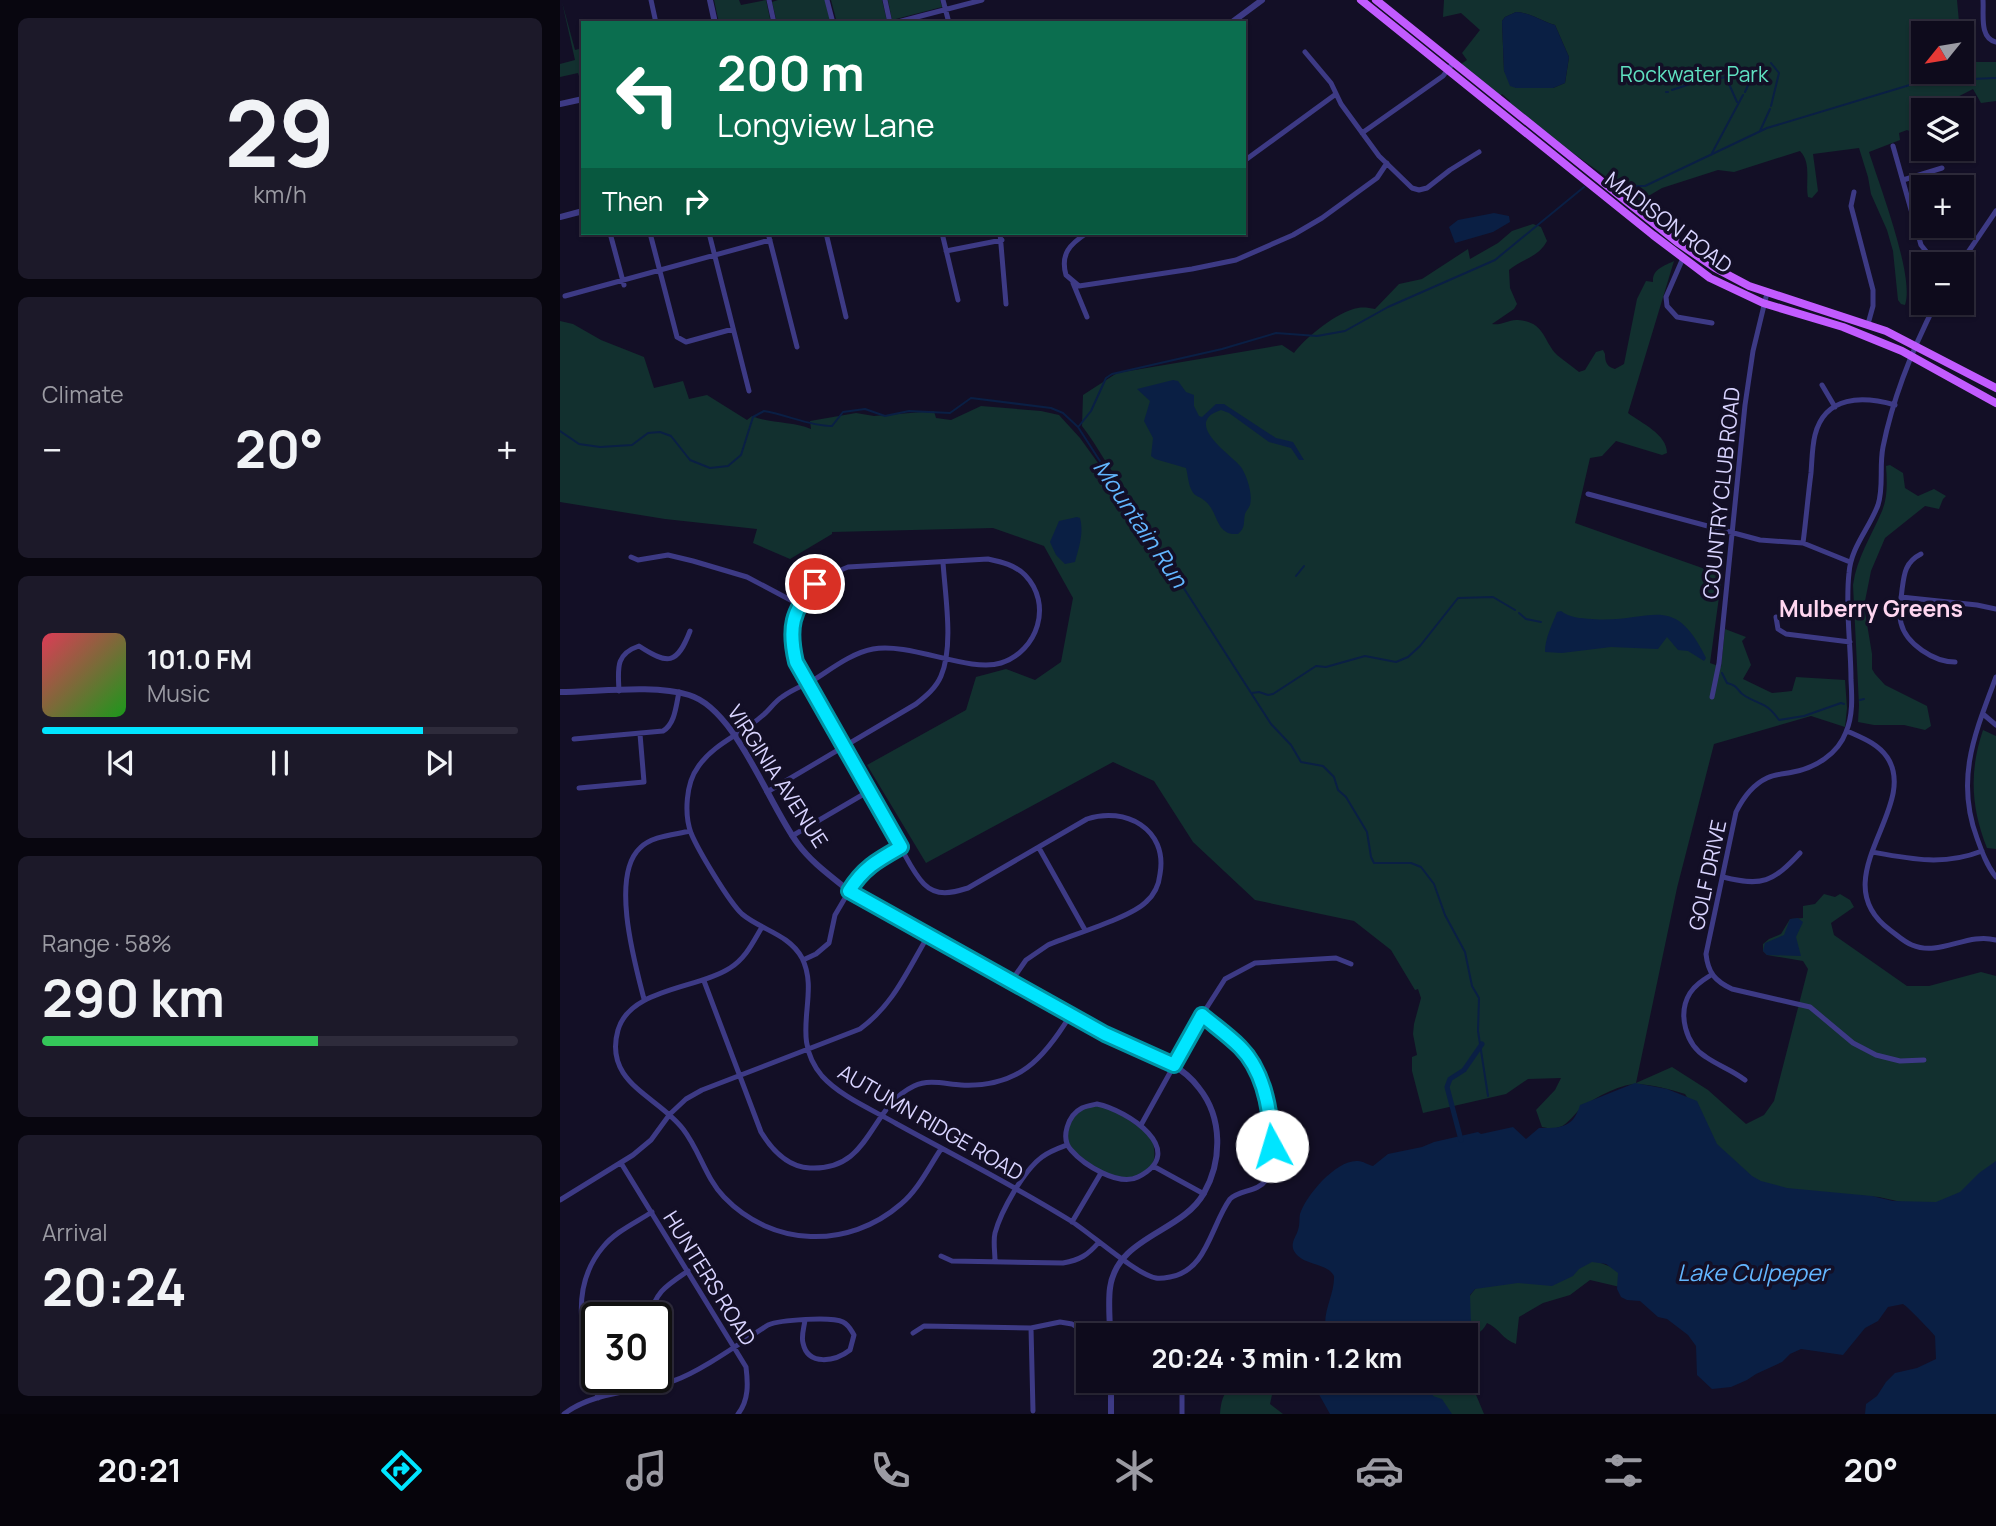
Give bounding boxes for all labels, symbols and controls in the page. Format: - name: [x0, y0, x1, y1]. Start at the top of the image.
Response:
- north arrow: [1911, 21, 1974, 84]
- map controls: [1911, 21, 1974, 315]
- text: 200 m: [717, 39, 865, 106]
- icon: left: [602, 49, 693, 140]
- park label: Rockwater Park: [1620, 60, 1769, 88]
- text: 29: [225, 70, 335, 194]
- button: layers: [1911, 98, 1974, 161]
- text: Longview Lane: [717, 103, 935, 147]
- street label: MADISON ROAD: [1600, 165, 1738, 279]
- button: +: [1911, 175, 1974, 238]
- text: km/h: [253, 178, 307, 210]
- icon: right: [677, 182, 715, 220]
- text: Then: [602, 183, 663, 219]
- button: −: [1911, 252, 1974, 315]
- text: Climate: [42, 378, 124, 410]
- street label: COUNTRY CLUB ROAD: [1696, 386, 1746, 600]
- text: 20°: [235, 413, 324, 484]
- text: −: [42, 423, 63, 475]
- text: +: [496, 423, 518, 475]
- water label: Mountain Run: [1086, 453, 1196, 594]
- pin: [785, 554, 845, 614]
- icon: arrive: [796, 565, 834, 603]
- district label: Mulberry Greens: [1779, 592, 1963, 624]
- text: 101.0 FM: [147, 641, 252, 677]
- text: Music: [147, 677, 210, 709]
- street label: VIRGINIA AVENUE: [721, 699, 835, 853]
- icon: previous: [102, 744, 140, 782]
- icon: pause: [261, 744, 299, 782]
- icon: next: [420, 744, 458, 782]
- street label: GOLF DRIVE: [1682, 817, 1732, 933]
- text: Range · 58%: [42, 927, 172, 959]
- text: 290 km: [42, 962, 225, 1033]
- street label: AUTUMN RIDGE ROAD: [833, 1057, 1029, 1187]
- position arrow: [1235, 1109, 1309, 1183]
- street label: HUNTERS ROAD: [657, 1205, 763, 1351]
- text: Arrival: [42, 1216, 108, 1248]
- text: 20:24: [42, 1251, 187, 1322]
- water label: Lake Culpeper: [1677, 1256, 1831, 1288]
- speed limit sign: 30: [581, 1302, 672, 1393]
- text: 20:24 · 3 min · 1.2 km: [1152, 1340, 1402, 1376]
- icon: directions: [377, 1446, 426, 1495]
- icon: music: [622, 1446, 671, 1495]
- icon: phone: [866, 1446, 915, 1495]
- icon: climate: [1110, 1446, 1159, 1495]
- icon: car: [1355, 1446, 1404, 1495]
- icon: filters: [1599, 1446, 1648, 1495]
- text: 20:21: [98, 1448, 182, 1492]
- text: 20°: [1844, 1448, 1898, 1492]

